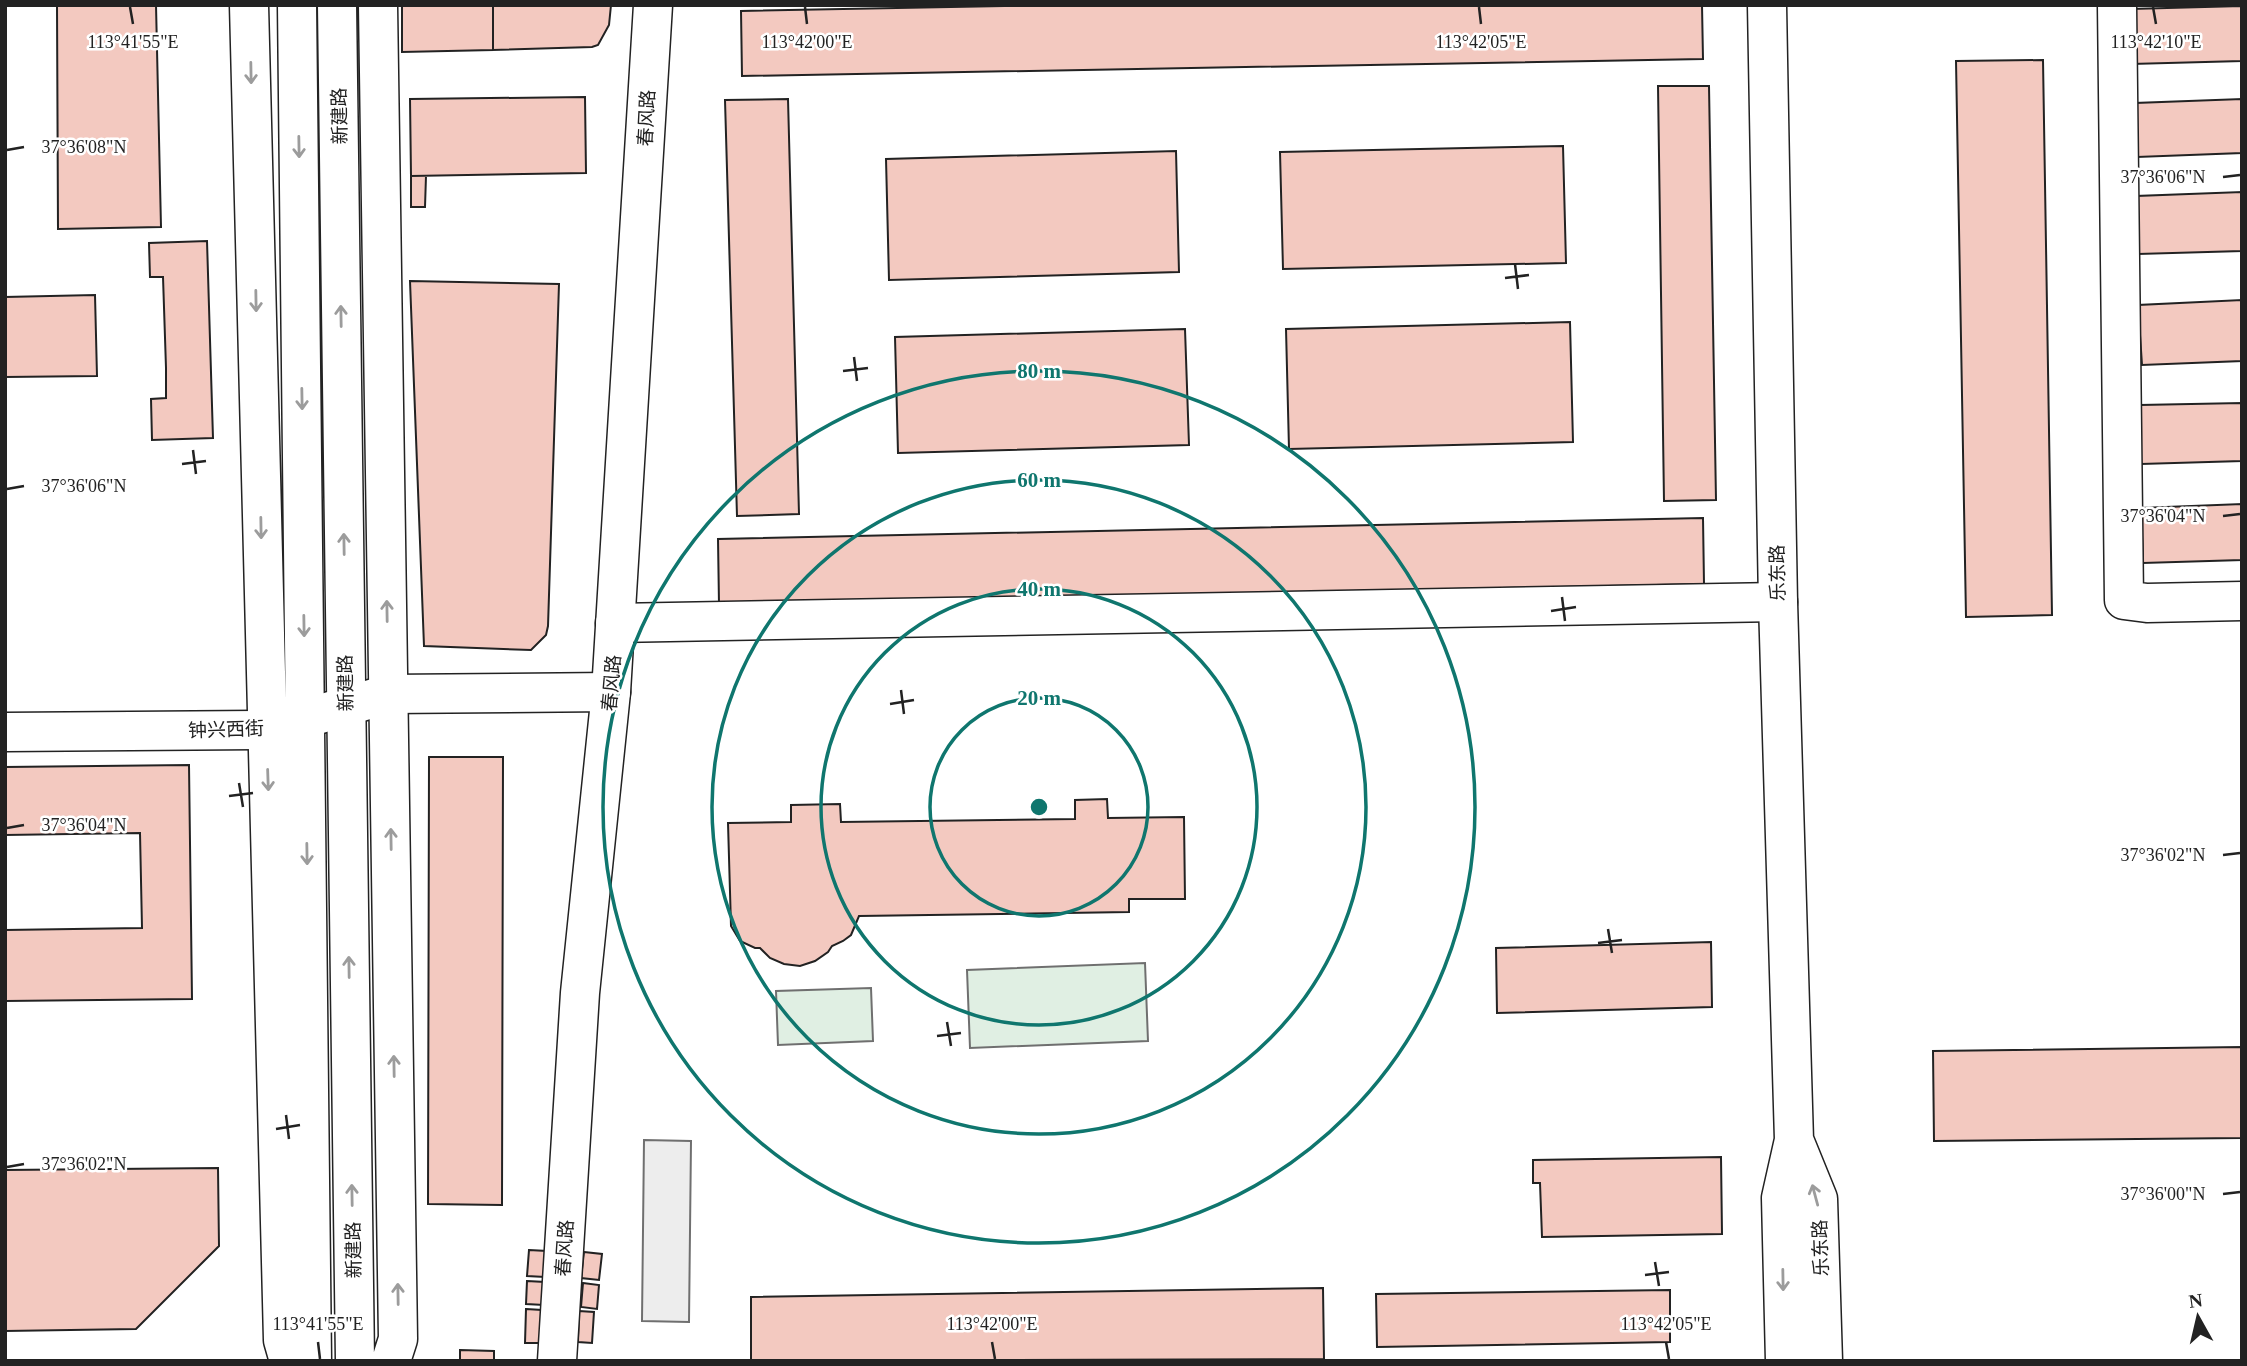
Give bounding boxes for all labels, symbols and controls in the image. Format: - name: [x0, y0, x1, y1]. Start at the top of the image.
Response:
- text: 113°41'55"E: [87, 32, 179, 52]
- text: 113°42'00"E: [761, 32, 853, 52]
- text: 113°42'05"E: [1435, 32, 1527, 52]
- text: 113°42'10"E: [2110, 32, 2202, 52]
- one-way arrow: [244, 62, 257, 85]
- street label: 新建路: [329, 87, 350, 145]
- street label: 春风路: [635, 89, 658, 147]
- one-way arrow: [292, 135, 306, 158]
- text: 37°36'08"N: [42, 137, 126, 157]
- text: 37°36'06"N: [2121, 167, 2205, 187]
- one-way arrow: [249, 289, 263, 312]
- one-way arrow: [334, 305, 348, 328]
- text: 80 m: [1017, 359, 1061, 383]
- one-way arrow: [295, 387, 309, 410]
- text: 60 m: [1017, 468, 1061, 492]
- text: 37°36'06"N: [42, 476, 126, 496]
- text: 37°36'04"N: [2121, 506, 2205, 526]
- one-way arrow: [255, 517, 268, 540]
- one-way arrow: [337, 532, 350, 555]
- street label: 乐东路: [1767, 544, 1788, 602]
- text: 40 m: [1017, 577, 1061, 601]
- one-way arrow: [380, 600, 394, 623]
- one-way arrow: [298, 615, 311, 638]
- street label: 新建路: [335, 654, 356, 712]
- street label: 春风路: [599, 654, 624, 712]
- text: 20 m: [1017, 686, 1061, 710]
- street label: 钟兴西街: [188, 718, 264, 741]
- one-way arrow: [261, 769, 274, 792]
- centre of rings: [1027, 795, 1051, 819]
- text: 37°36'04"N: [42, 815, 126, 835]
- one-way arrow: [384, 828, 397, 851]
- one-way arrow: [300, 842, 314, 865]
- text: 37°36'02"N: [2121, 845, 2205, 865]
- one-way arrow: [342, 956, 356, 979]
- one-way arrow: [388, 1055, 401, 1078]
- text: 37°36'02"N: [42, 1154, 126, 1174]
- one-way arrow: [346, 1183, 359, 1206]
- one-way arrow: [1808, 1184, 1821, 1207]
- text: 37°36'00"N: [2121, 1184, 2205, 1204]
- street label: 春风路: [552, 1219, 577, 1277]
- street label: 乐东路: [1809, 1219, 1832, 1277]
- street label: 新建路: [343, 1221, 364, 1279]
- one-way arrow: [1776, 1268, 1790, 1291]
- north arrow: [2163, 1282, 2233, 1352]
- one-way arrow: [391, 1283, 405, 1306]
- text: N: [2187, 1289, 2204, 1312]
- text: 113°41'55"E: [272, 1314, 364, 1334]
- text: 113°42'00"E: [946, 1314, 1038, 1334]
- text: 113°42'05"E: [1620, 1314, 1712, 1334]

